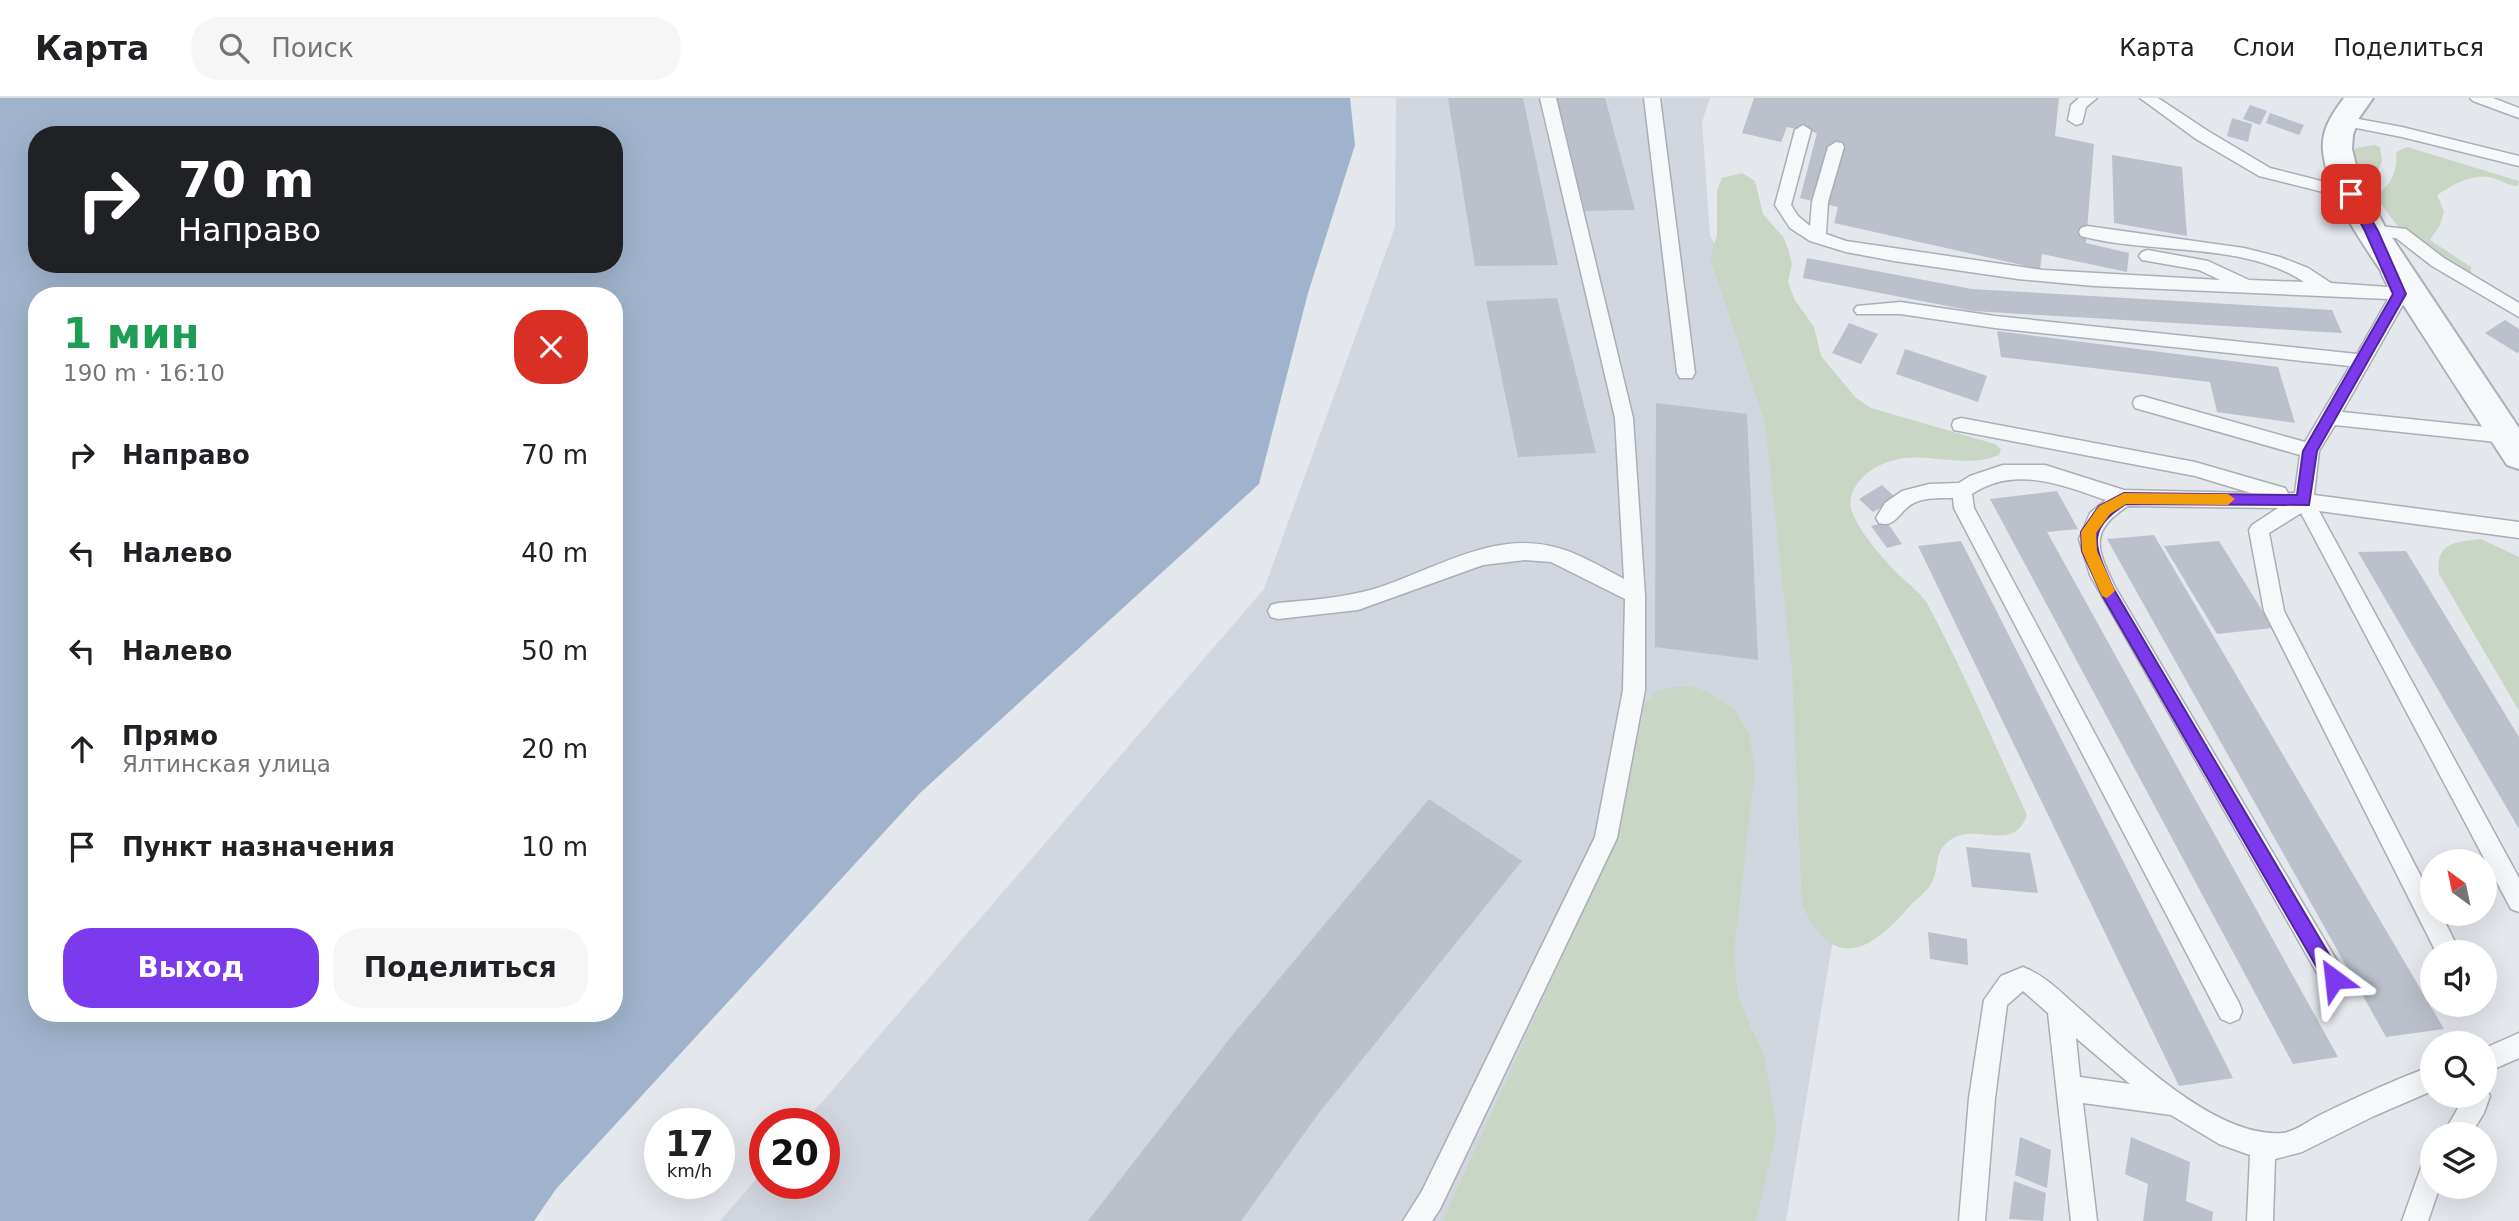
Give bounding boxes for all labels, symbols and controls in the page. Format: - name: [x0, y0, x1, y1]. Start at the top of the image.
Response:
- search box: [191, 17, 681, 80]
- text: Карта: [35, 29, 149, 68]
- icon: search: [215, 29, 253, 67]
- text: Поиск: [271, 33, 354, 63]
- text: Карта: [2119, 34, 2195, 62]
- text: Слои: [2233, 34, 2295, 62]
- text: Поделиться: [2333, 34, 2484, 62]
- text: 70 m: [178, 152, 314, 209]
- icon: right: [63, 154, 154, 245]
- pin: [2321, 164, 2381, 224]
- icon: arrive: [2332, 175, 2370, 213]
- text: Направо: [178, 211, 321, 249]
- text: 1 мин: [63, 309, 200, 358]
- button: close: [514, 310, 588, 384]
- text: 190 m · 16:10: [63, 360, 225, 386]
- icon: right: [63, 436, 101, 474]
- text: Направо: [122, 440, 250, 470]
- text: 70 m: [521, 440, 588, 470]
- icon: left: [63, 534, 101, 572]
- text: Налево: [122, 538, 232, 568]
- text: 40 m: [521, 538, 588, 568]
- icon: left: [63, 632, 101, 670]
- text: Налево: [122, 636, 232, 666]
- text: 50 m: [521, 636, 588, 666]
- text: Прямо: [122, 721, 218, 751]
- icon: ahead: [63, 730, 101, 768]
- text: 20 m: [521, 734, 588, 764]
- text: Ялтинская улица: [122, 751, 331, 777]
- icon: arrive: [63, 828, 101, 866]
- text: Пункт назначения: [122, 832, 395, 862]
- text: 10 m: [521, 832, 588, 862]
- north arrow: [2420, 849, 2497, 926]
- map controls: [2420, 849, 2497, 1199]
- button: Выход: [63, 928, 319, 1008]
- button: Поделиться: [333, 928, 588, 1008]
- button: sound: [2420, 940, 2497, 1017]
- position arrow: [2297, 942, 2371, 1016]
- button: search: [2420, 1031, 2497, 1108]
- speed limit sign: 20: [749, 1108, 840, 1199]
- button: layers: [2420, 1122, 2497, 1199]
- text: 17: [665, 1124, 714, 1164]
- text: km/h: [667, 1160, 712, 1181]

